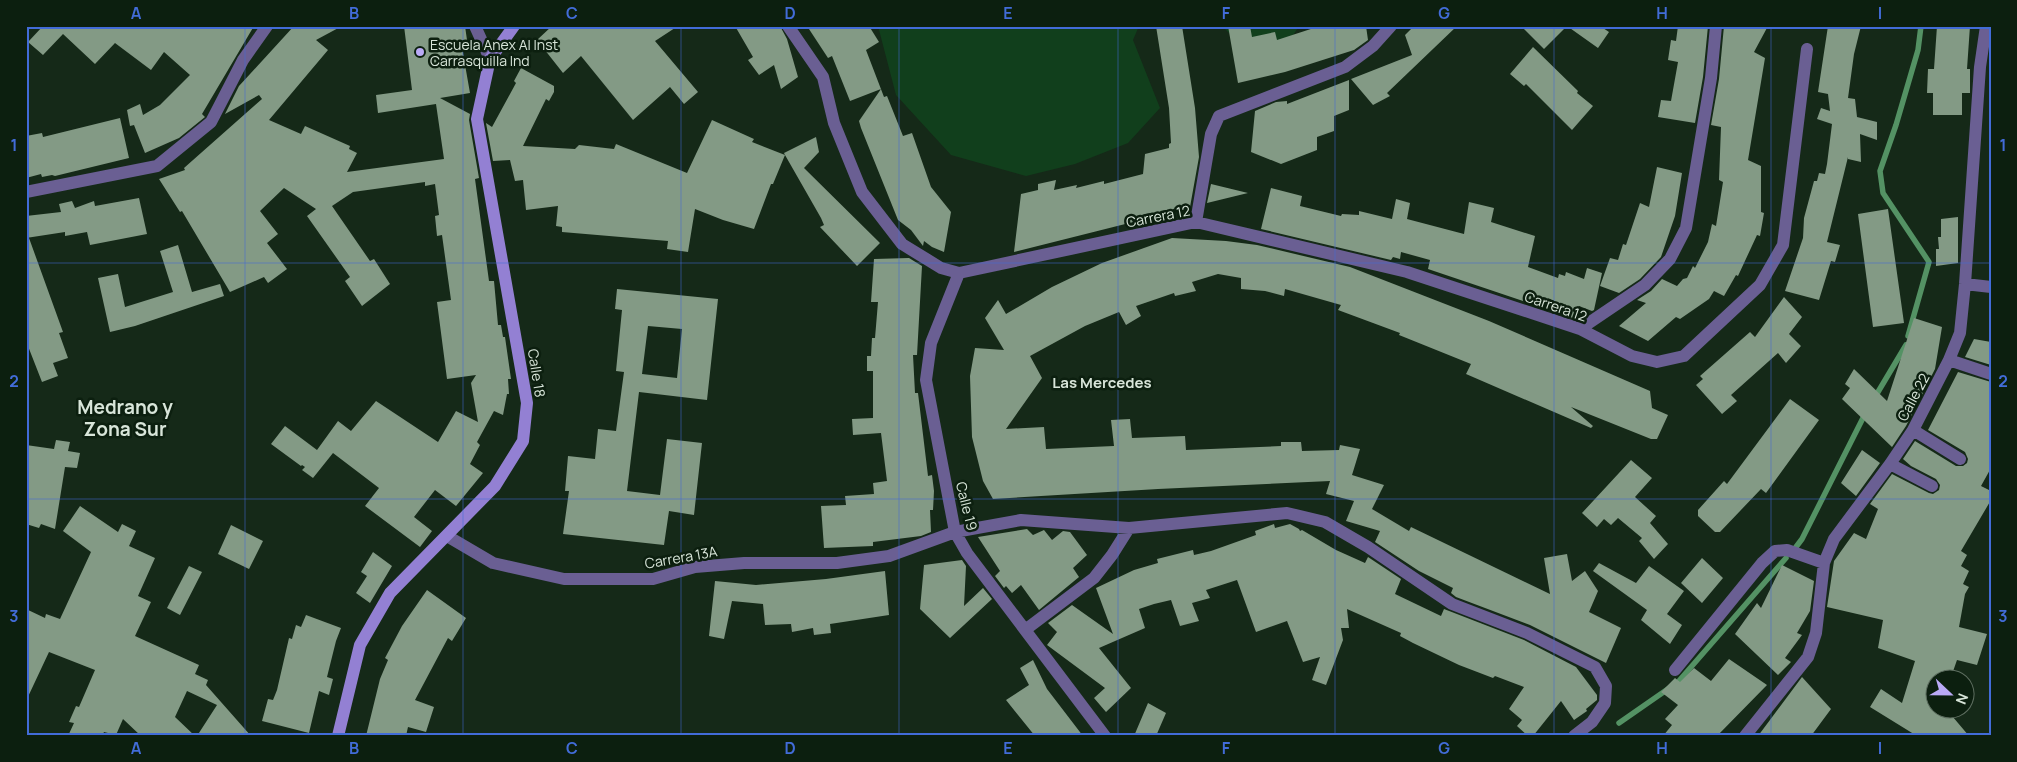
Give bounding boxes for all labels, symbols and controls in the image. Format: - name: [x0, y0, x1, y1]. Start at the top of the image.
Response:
- text: A: [131, 2, 142, 24]
- text: B: [349, 2, 359, 24]
- text: C: [566, 2, 578, 24]
- text: D: [784, 2, 796, 24]
- text: E: [1003, 2, 1013, 24]
- text: F: [1222, 2, 1231, 24]
- text: G: [1438, 2, 1450, 24]
- text: H: [1656, 2, 1668, 24]
- text: I: [1878, 2, 1882, 24]
- place label: Escuela Anex Al Inst Carrasquilla Ind: [430, 35, 559, 70]
- marker: Escuela Anex Al Inst Carrasquilla Ind: [414, 46, 426, 58]
- text: 1: [10, 134, 18, 156]
- text: 1: [1999, 134, 2007, 156]
- street label: Carrera 12: [1124, 200, 1192, 231]
- street label: Carrera 12: [1522, 286, 1590, 326]
- street label: Calle 18: [524, 347, 550, 399]
- text: 2: [9, 370, 19, 392]
- street label: Calle 22: [1893, 370, 1933, 424]
- text: 2: [1998, 370, 2008, 392]
- district label: Las Mercedes: [1052, 372, 1152, 393]
- district label: Medrano y Zona Sur: [77, 394, 173, 442]
- street label: Calle 19: [952, 480, 982, 532]
- street label: Carrera 13A: [643, 541, 719, 573]
- text: 3: [9, 605, 19, 627]
- text: 3: [1998, 605, 2008, 627]
- north arrow: [1924, 670, 1974, 720]
- text: N: [1952, 691, 1973, 707]
- text: A: [131, 737, 142, 759]
- text: B: [349, 737, 359, 759]
- text: C: [566, 737, 578, 759]
- text: D: [784, 737, 796, 759]
- text: E: [1003, 737, 1013, 759]
- text: F: [1222, 737, 1231, 759]
- text: G: [1438, 737, 1450, 759]
- text: H: [1656, 737, 1668, 759]
- text: I: [1878, 737, 1882, 759]

